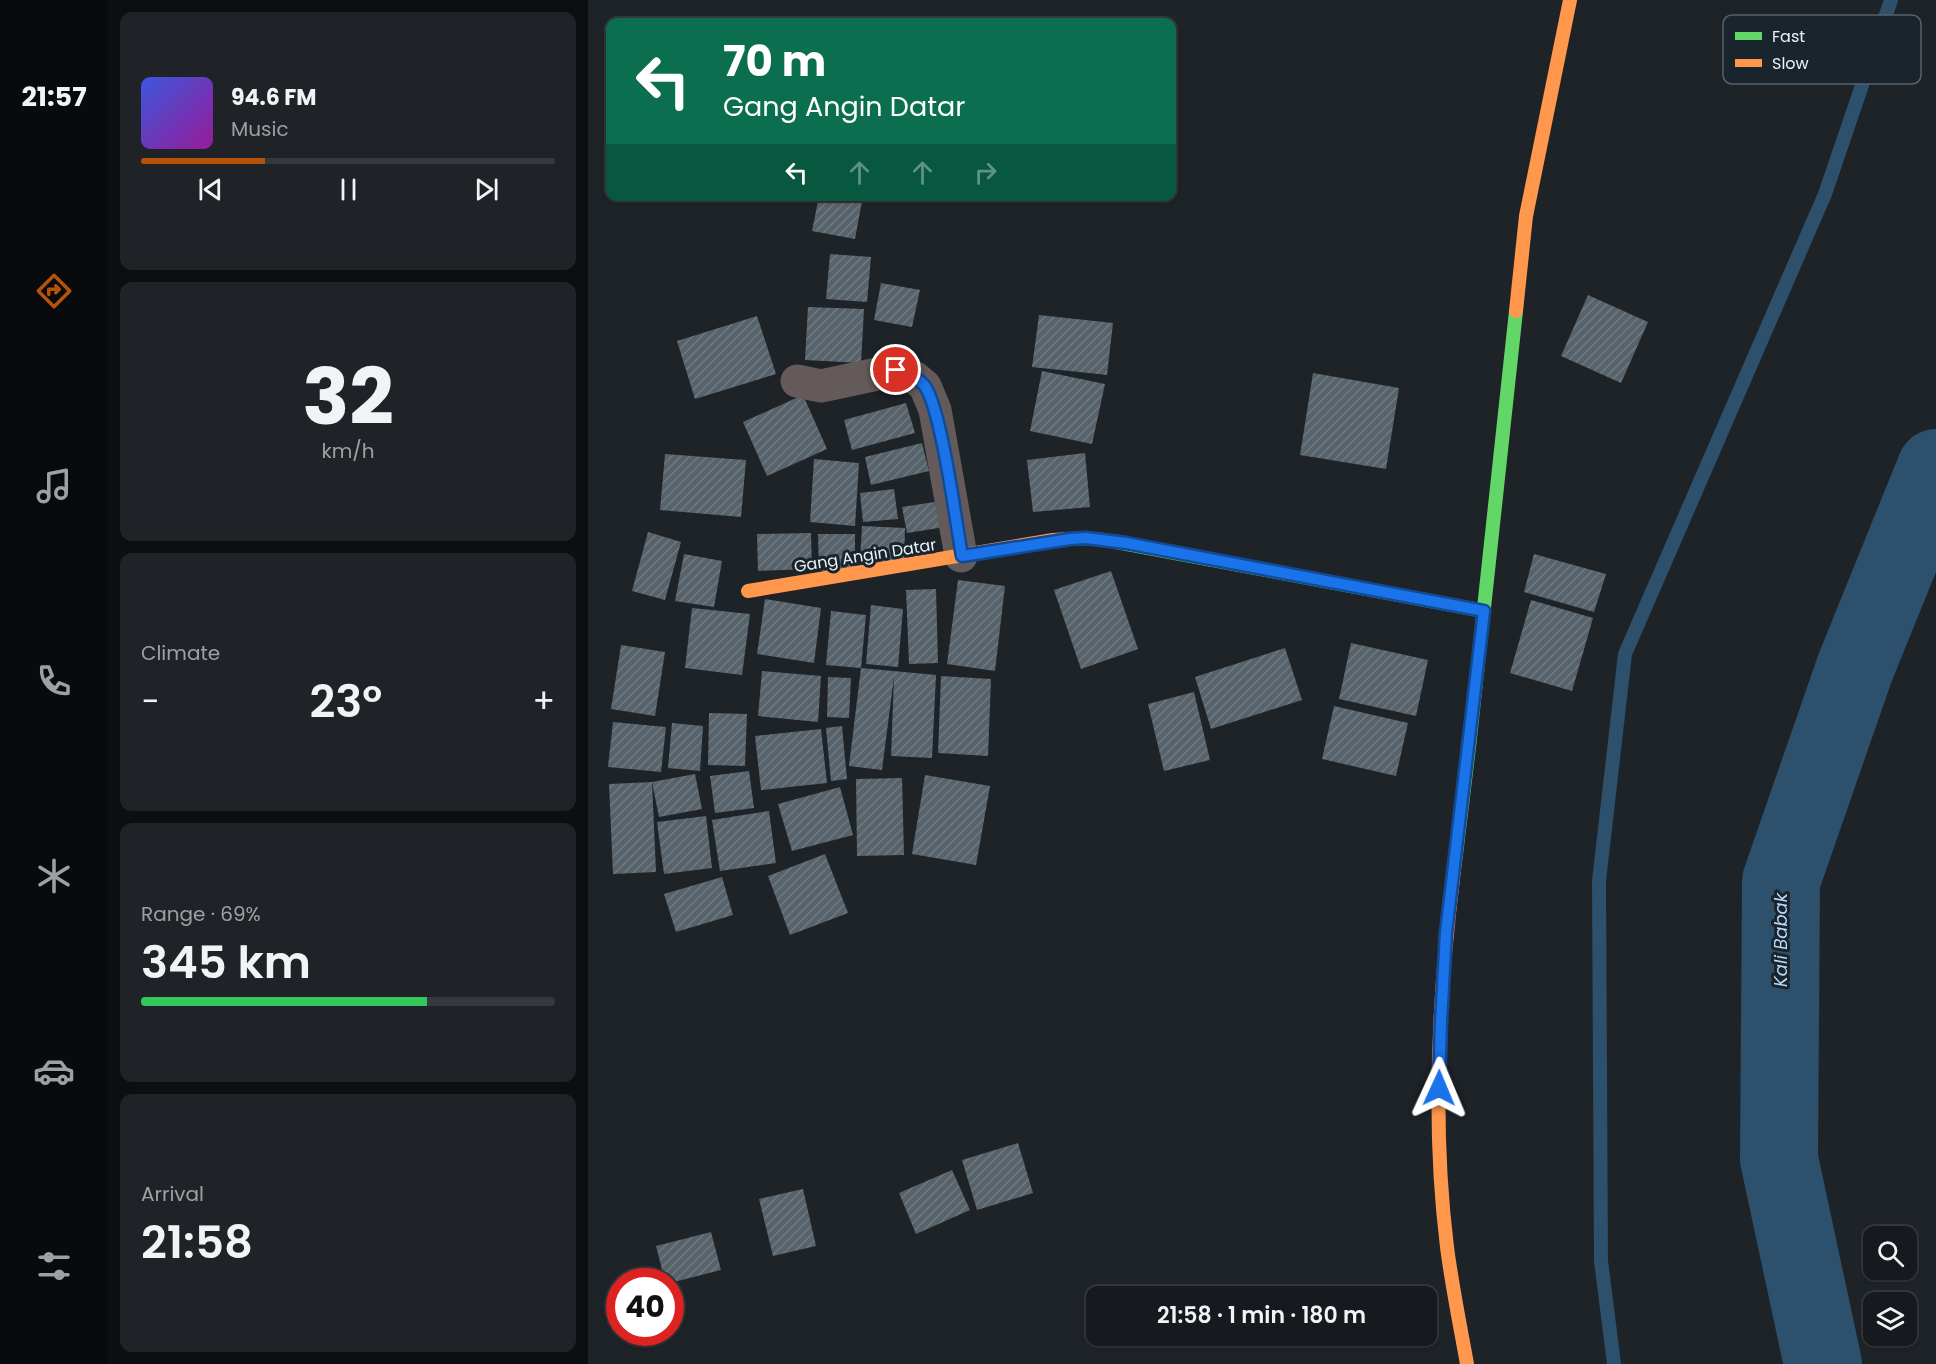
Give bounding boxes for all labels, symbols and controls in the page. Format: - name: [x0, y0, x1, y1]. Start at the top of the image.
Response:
- legend: [1723, 15, 1921, 84]
- text: Fast: [1772, 25, 1805, 48]
- text: 70 m: [723, 32, 826, 91]
- icon: left: [624, 42, 702, 120]
- text: Slow: [1772, 52, 1809, 75]
- text: 21:57: [21, 78, 87, 115]
- text: 94.6 FM: [231, 82, 317, 113]
- text: Gang Angin Datar: [723, 88, 965, 125]
- text: Music: [231, 115, 289, 143]
- icon: left: [780, 156, 813, 189]
- icon: ahead: [843, 156, 876, 189]
- icon: ahead: [906, 156, 939, 189]
- icon: right: [969, 156, 1002, 189]
- icon: previous: [194, 173, 227, 206]
- icon: pause: [332, 173, 365, 206]
- icon: next: [470, 173, 503, 206]
- icon: directions: [33, 270, 75, 312]
- text: 32: [302, 342, 394, 451]
- pin: [870, 344, 921, 395]
- icon: arrive: [879, 353, 912, 386]
- text: km/h: [321, 437, 375, 465]
- icon: music: [33, 465, 75, 507]
- street label: Gang Angin Datar: [792, 533, 938, 578]
- text: Climate: [141, 639, 220, 667]
- icon: phone: [33, 660, 75, 702]
- text: 23°: [309, 670, 382, 733]
- text: −: [141, 678, 159, 725]
- text: +: [532, 678, 555, 725]
- icon: climate: [33, 855, 75, 897]
- water label: Kali Babak: [1768, 892, 1793, 987]
- text: Range · 69%: [141, 900, 261, 928]
- text: 345 km: [141, 931, 311, 994]
- icon: car: [33, 1050, 75, 1092]
- position arrow: [1407, 1056, 1471, 1120]
- text: Arrival: [141, 1180, 204, 1208]
- text: 21:58: [141, 1211, 253, 1274]
- map controls: [1863, 1226, 1917, 1346]
- button: search: [1863, 1226, 1917, 1280]
- icon: filters: [33, 1245, 75, 1287]
- speed limit sign: 40: [606, 1268, 684, 1346]
- button: layers: [1863, 1292, 1917, 1346]
- text: 21:58 · 1 min · 180 m: [1157, 1300, 1366, 1331]

